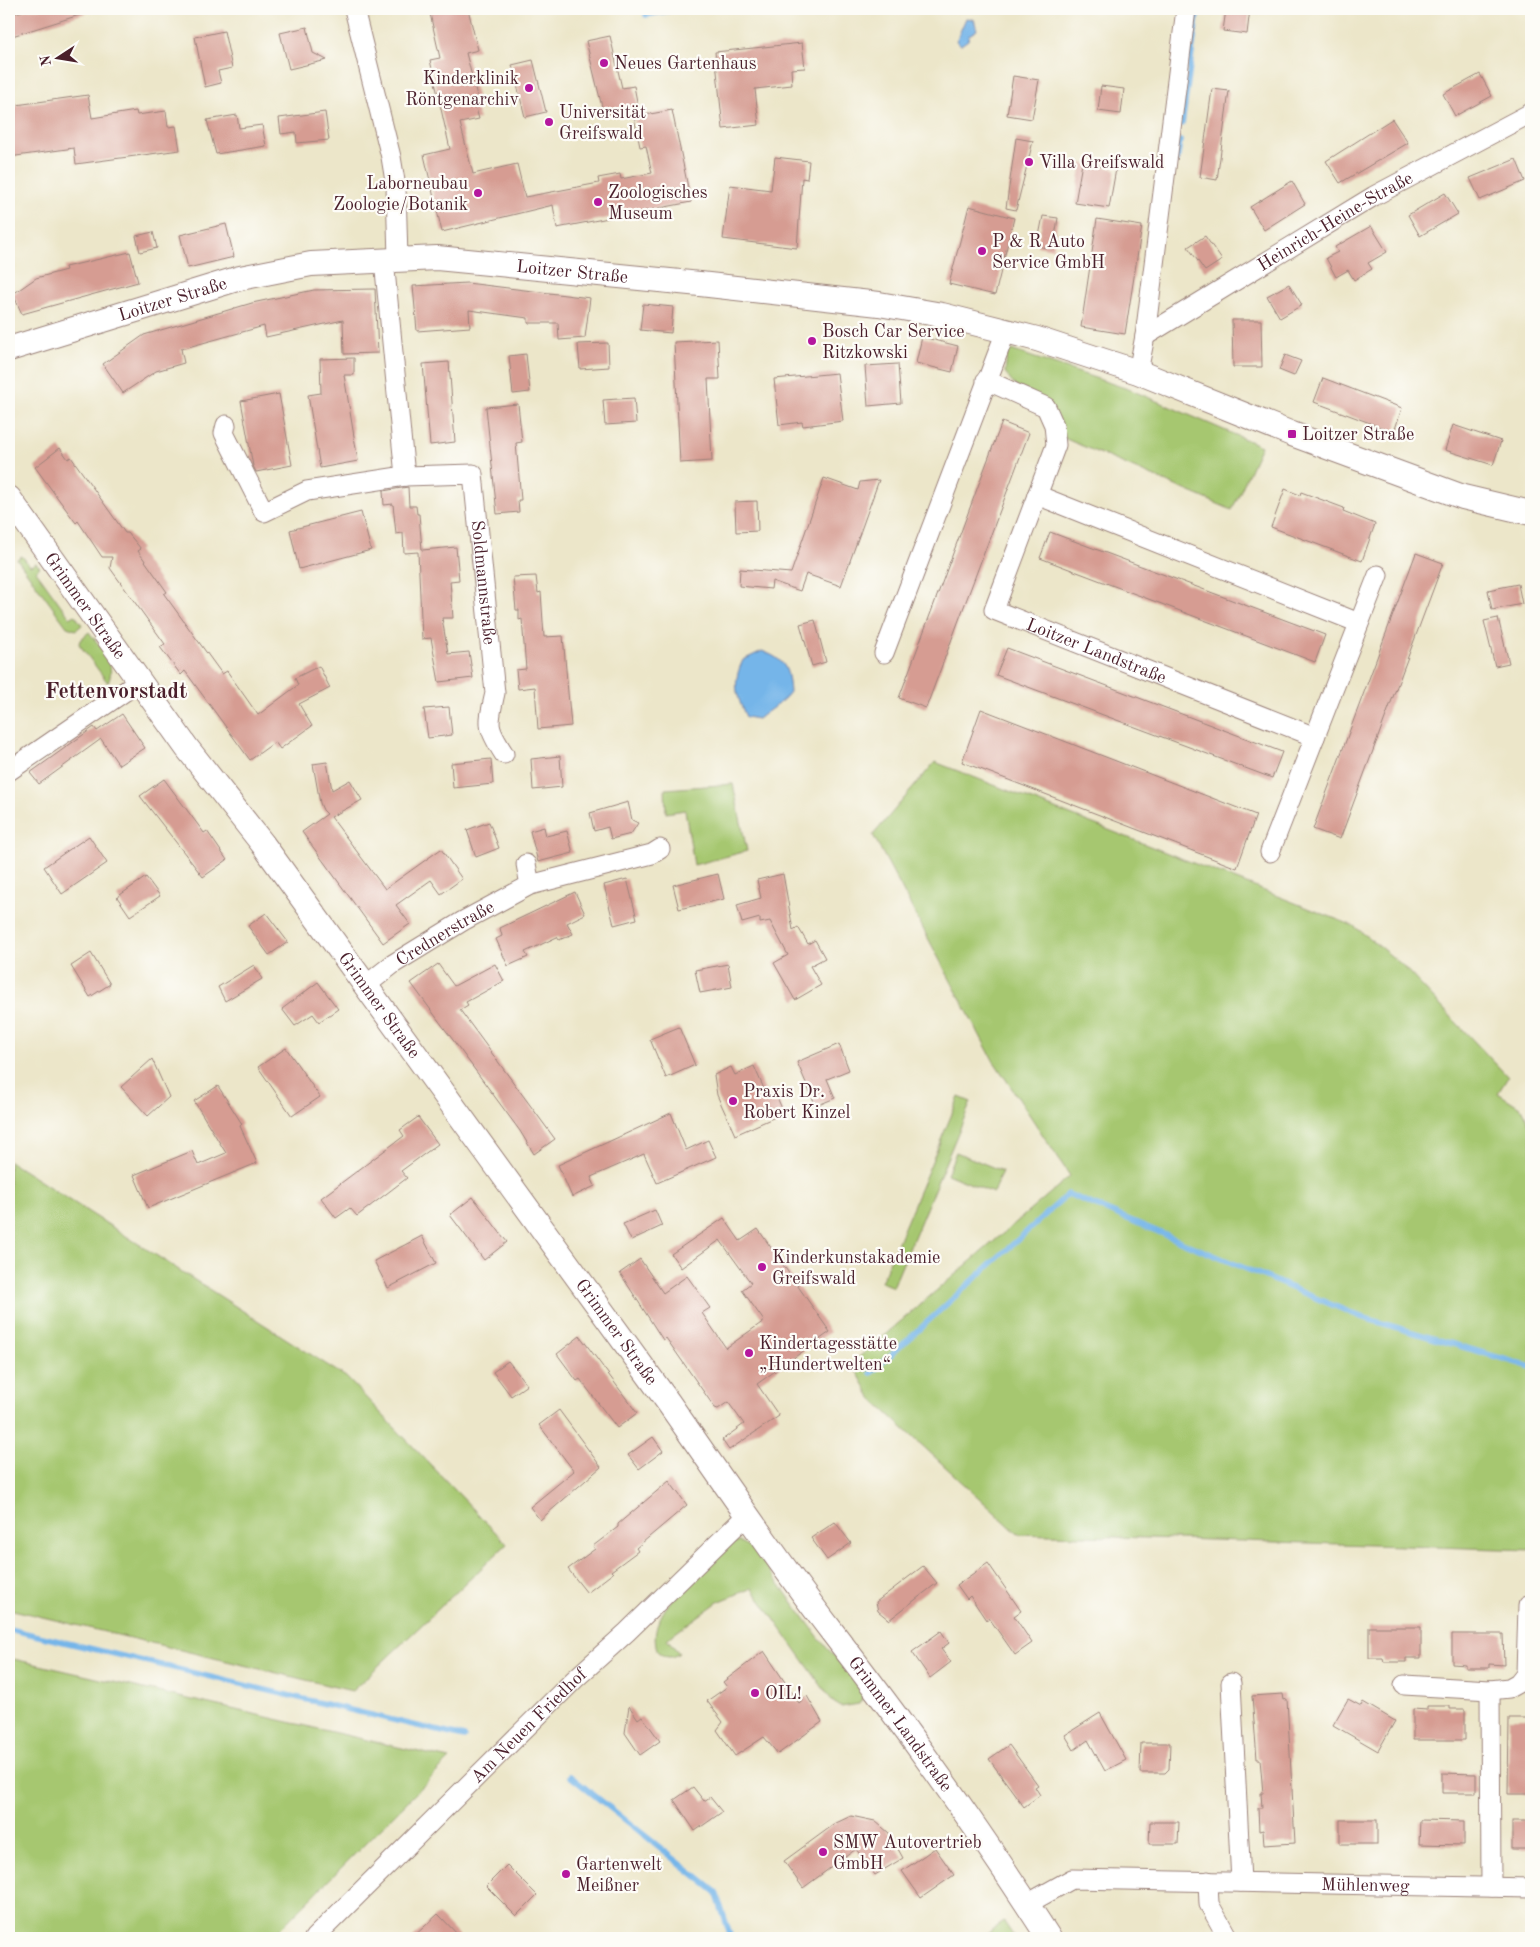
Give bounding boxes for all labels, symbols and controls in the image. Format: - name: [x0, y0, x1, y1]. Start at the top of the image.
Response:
- north arrow: [32, 32, 82, 82]
- text: N: [38, 54, 54, 67]
- place label: Neues Gartenhaus: [614, 55, 757, 73]
- marker: Neues Gartenhaus: [598, 57, 610, 69]
- place label: Kinderklinik Röntgenarchiv: [405, 70, 519, 109]
- marker: Kinderklinik Röntgenarchiv: [523, 82, 535, 94]
- place label: Universität Greifswald: [559, 104, 646, 143]
- marker: Universität Greifswald: [543, 116, 555, 128]
- place label: Villa Greifswald: [1039, 154, 1164, 172]
- marker: Villa Greifswald: [1023, 156, 1035, 168]
- street label: Heinrich-Heine-Straße: [1255, 169, 1416, 275]
- place label: Laborneubau Zoologie/Botanik: [333, 175, 468, 214]
- place label: Zoologisches Museum: [608, 184, 708, 223]
- marker: Laborneubau Zoologie/Botanik: [472, 187, 484, 199]
- marker: Zoologisches Museum: [592, 196, 604, 208]
- place label: P & R Auto Service GmbH: [992, 233, 1105, 272]
- marker: P & R Auto Service GmbH: [976, 245, 988, 257]
- street label: Loitzer Straße: [515, 258, 629, 287]
- street label: Loitzer Straße: [116, 275, 229, 325]
- place label: Bosch Car Service Ritzkowski: [822, 323, 965, 362]
- marker: Bosch Car Service Ritzkowski: [806, 335, 818, 347]
- place label: Loitzer Straße: [1302, 426, 1414, 444]
- marker: Loitzer Straße: [1286, 428, 1298, 440]
- street label: Soldmannstraße: [468, 519, 498, 646]
- street label: Grimmer Straße: [41, 550, 129, 663]
- street label: Loitzer Landstraße: [1023, 616, 1169, 687]
- district label: Fettenvorstadt: [45, 681, 187, 703]
- street label: Crednerstraße: [393, 898, 497, 970]
- street label: Grimmer Straße: [334, 949, 423, 1062]
- place label: Praxis Dr. Robert Kinzel: [743, 1083, 850, 1122]
- marker: Praxis Dr. Robert Kinzel: [727, 1095, 739, 1107]
- place label: Kinderkunstakademie Greifswald: [772, 1249, 940, 1288]
- marker: Kinderkunstakademie Greifswald: [756, 1261, 768, 1273]
- street label: Grimmer Straße: [572, 1276, 661, 1389]
- place label: Kindertagesstätte „Hundertwelten“: [759, 1335, 897, 1374]
- marker: Kindertagesstätte „Hundertwelten“: [743, 1347, 755, 1359]
- street label: Grimmer Landstraße: [845, 1654, 955, 1795]
- street label: Am Neuen Friedhof: [468, 1665, 591, 1787]
- place label: OIL!: [765, 1685, 802, 1703]
- marker: OIL!: [749, 1687, 761, 1699]
- place label: SMW Autovertrieb GmbH: [833, 1834, 982, 1873]
- marker: SMW Autovertrieb GmbH: [817, 1846, 829, 1858]
- place label: Gartenwelt Meißner: [576, 1856, 662, 1895]
- marker: Gartenwelt Meißner: [560, 1868, 572, 1880]
- street label: Mühlenweg: [1321, 1876, 1410, 1896]

